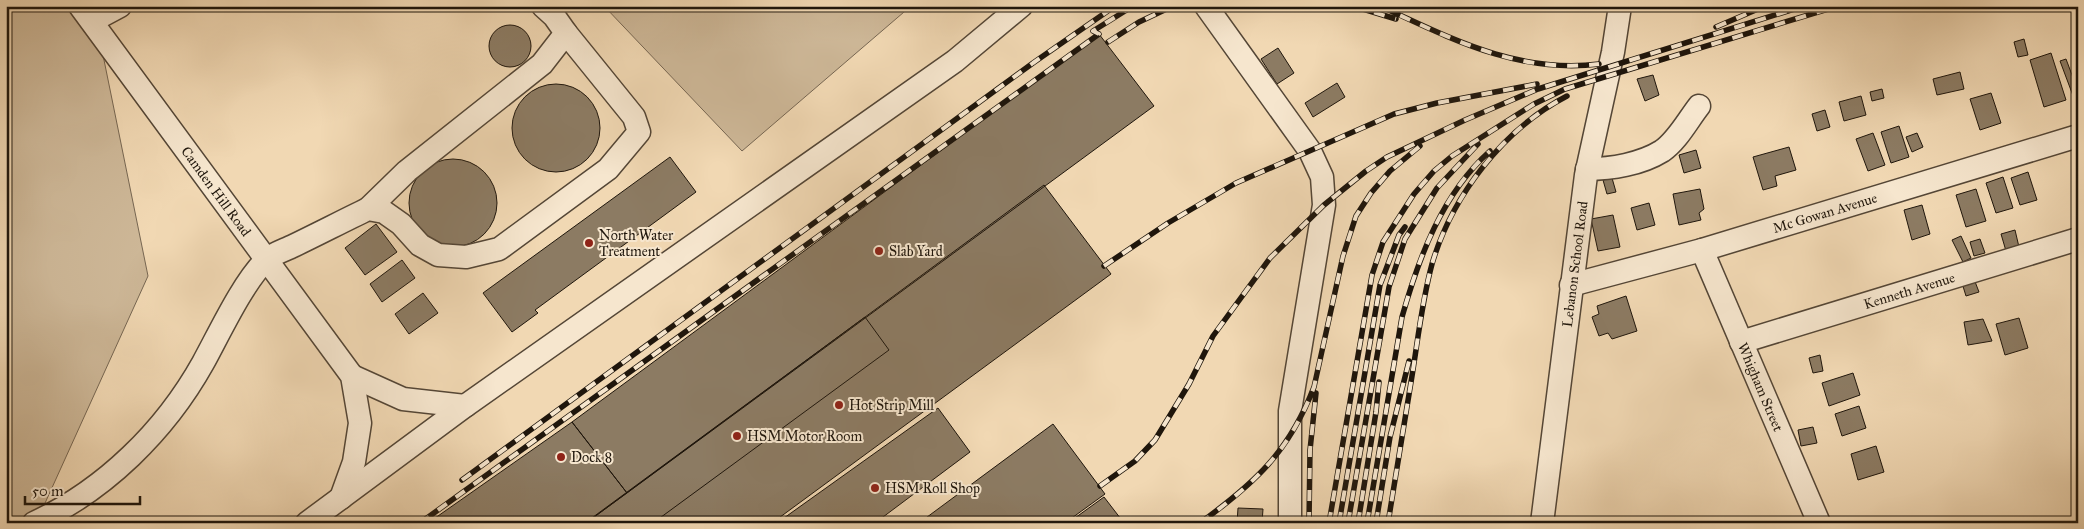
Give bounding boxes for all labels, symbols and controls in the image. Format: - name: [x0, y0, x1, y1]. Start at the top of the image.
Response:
- street label: Camden Hill Road: [178, 143, 255, 240]
- street label: Mc Gowan Avenue: [1771, 189, 1879, 237]
- street label: Lebanon School Road: [1558, 200, 1591, 328]
- place label: North Water Treatment: [599, 227, 674, 260]
- marker: North Water Treatment: [583, 237, 595, 249]
- place label: Slab Yard: [889, 243, 943, 260]
- marker: Slab Yard: [873, 245, 885, 257]
- street label: Kenneth Avenue: [1862, 269, 1957, 312]
- street label: Whigham Street: [1734, 340, 1787, 434]
- place label: Hot Strip Mill: [849, 397, 934, 414]
- marker: Hot Strip Mill: [833, 399, 845, 411]
- place label: HSM Motor Room: [747, 428, 862, 445]
- marker: HSM Motor Room: [731, 430, 743, 442]
- place label: Dock 8: [571, 449, 612, 466]
- marker: Dock 8: [555, 451, 567, 463]
- scale bar: [25, 474, 140, 506]
- place label: HSM Roll Shop: [885, 480, 980, 497]
- text: 50 m: [32, 482, 64, 500]
- marker: HSM Roll Shop: [869, 482, 881, 494]

